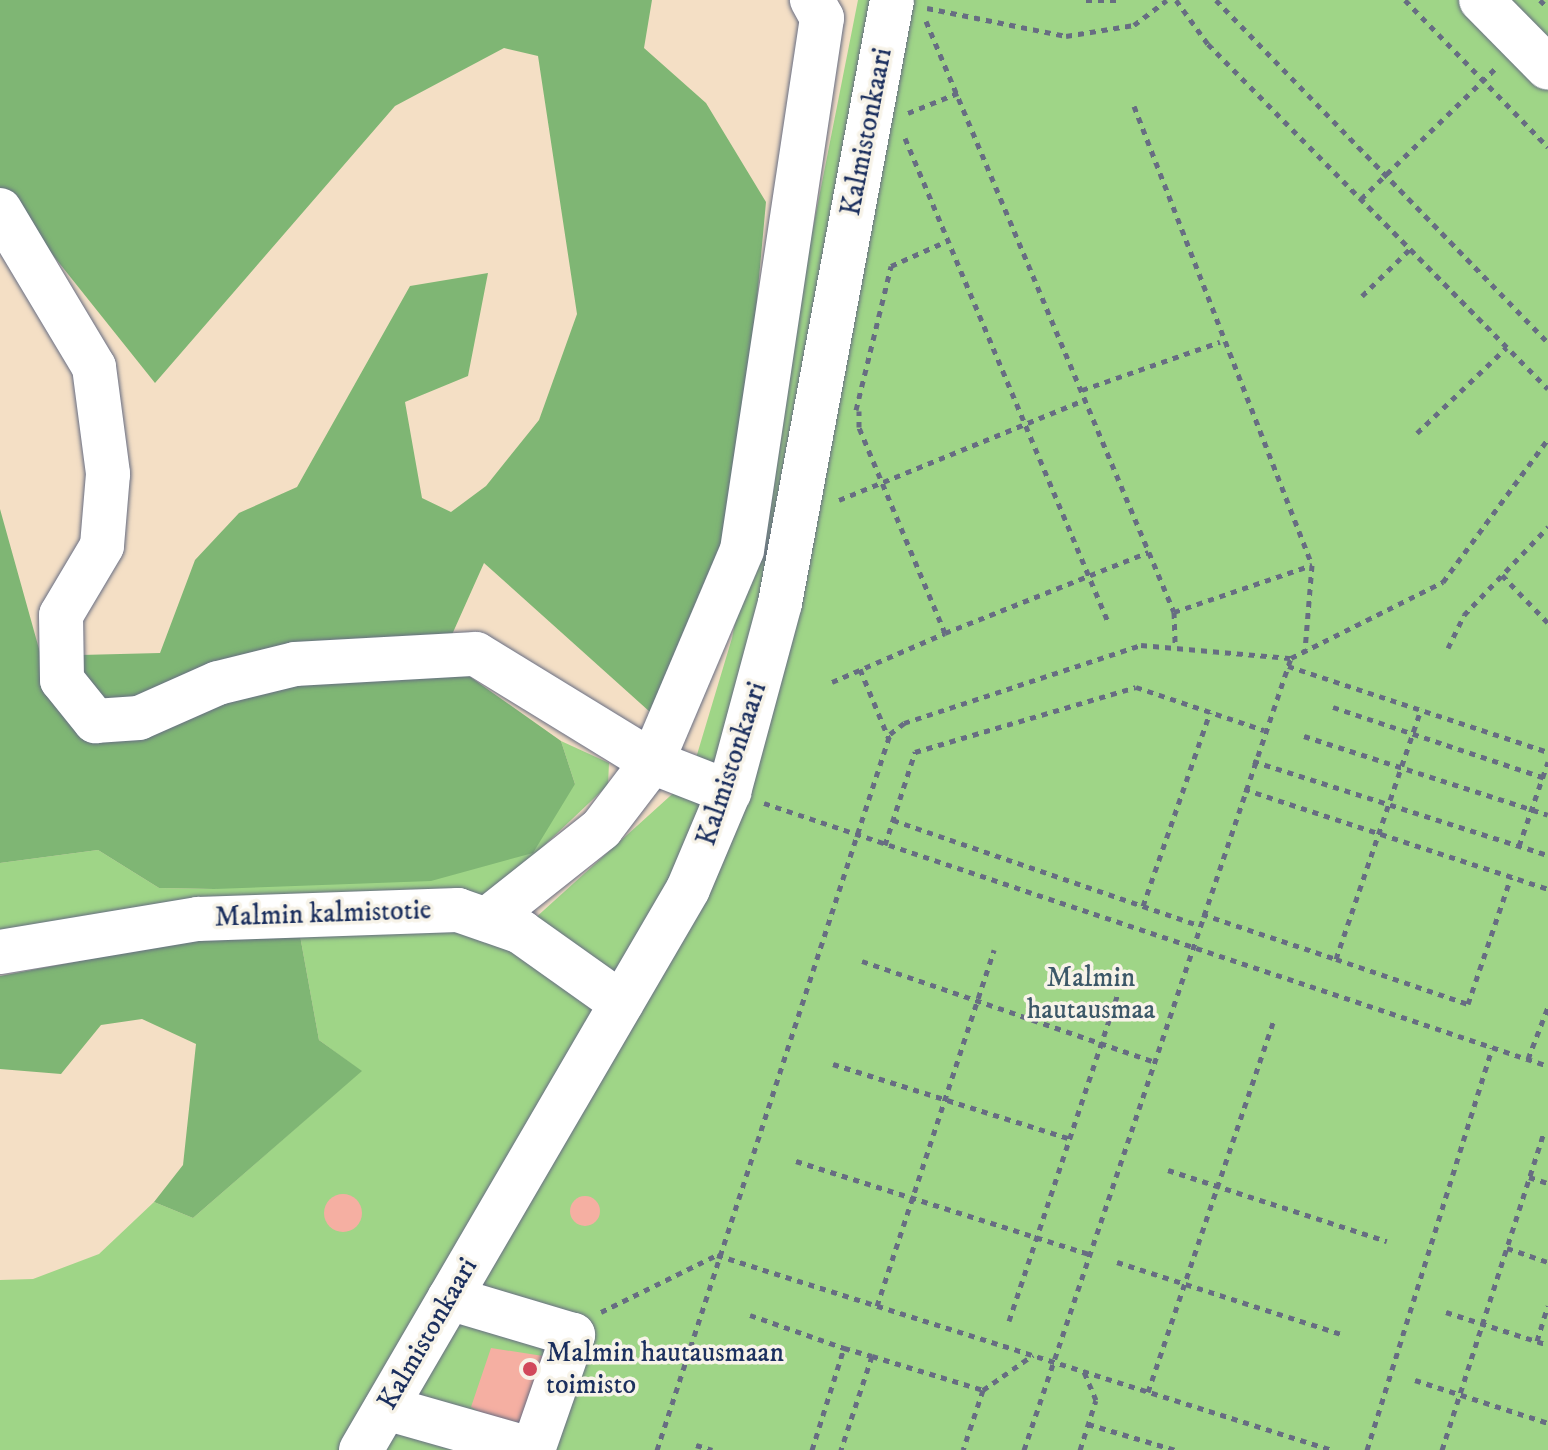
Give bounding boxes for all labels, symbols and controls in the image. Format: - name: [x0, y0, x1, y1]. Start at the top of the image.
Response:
- street label: Kalmistonkaari: [834, 45, 900, 219]
- street label: Kalmistonkaari: [690, 678, 774, 850]
- street label: Malmin kalmistotie: [214, 893, 432, 935]
- park label: Malmin hautausmaa: [1027, 961, 1155, 1027]
- street label: Kalmistonkaari: [371, 1252, 485, 1416]
- place label: Malmin hautausmaan toimisto: [546, 1336, 784, 1402]
- marker: Malmin hautausmaan toimisto: [521, 1360, 539, 1378]

